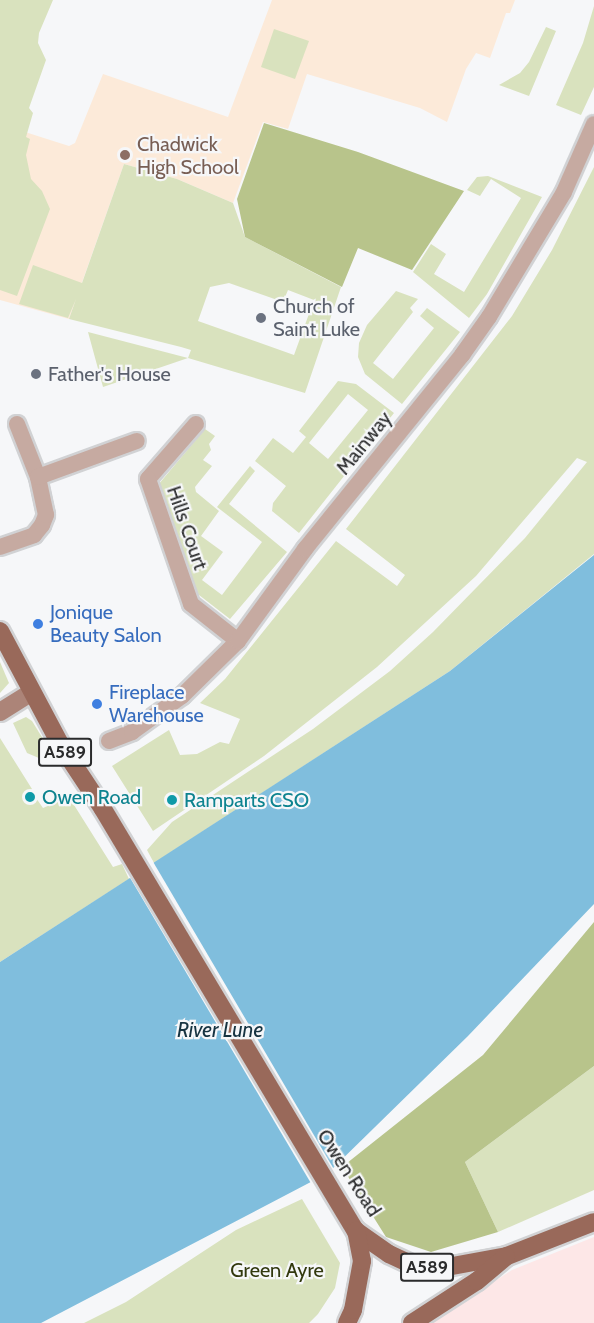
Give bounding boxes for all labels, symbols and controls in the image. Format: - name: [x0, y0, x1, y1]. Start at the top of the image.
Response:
- place label: Chadwick High School: [137, 132, 239, 179]
- marker: Chadwick High School: [118, 148, 132, 162]
- place label: Church of Saint Luke: [273, 294, 360, 341]
- marker: Church of Saint Luke: [254, 311, 268, 325]
- place label: Father's House: [48, 362, 171, 386]
- marker: Father's House: [29, 367, 43, 381]
- street label: Mainway: [331, 406, 397, 480]
- street label: Hills Court: [161, 483, 213, 573]
- place label: Jonique Beauty Salon: [50, 600, 162, 647]
- marker: Jonique Beauty Salon: [31, 617, 45, 631]
- place label: Fireplace Warehouse: [109, 680, 204, 727]
- marker: Fireplace Warehouse: [90, 697, 104, 711]
- road number: A589: [38, 737, 92, 767]
- place label: Owen Road: [42, 785, 141, 809]
- place label: Ramparts CSO: [184, 788, 309, 812]
- marker: Owen Road: [23, 790, 37, 804]
- marker: Ramparts CSO: [165, 793, 179, 807]
- water label: River Lune: [177, 1017, 263, 1043]
- street label: Owen Road: [312, 1125, 386, 1221]
- road number: A589: [400, 1252, 454, 1282]
- park label: Green Ayre: [230, 1258, 324, 1282]

